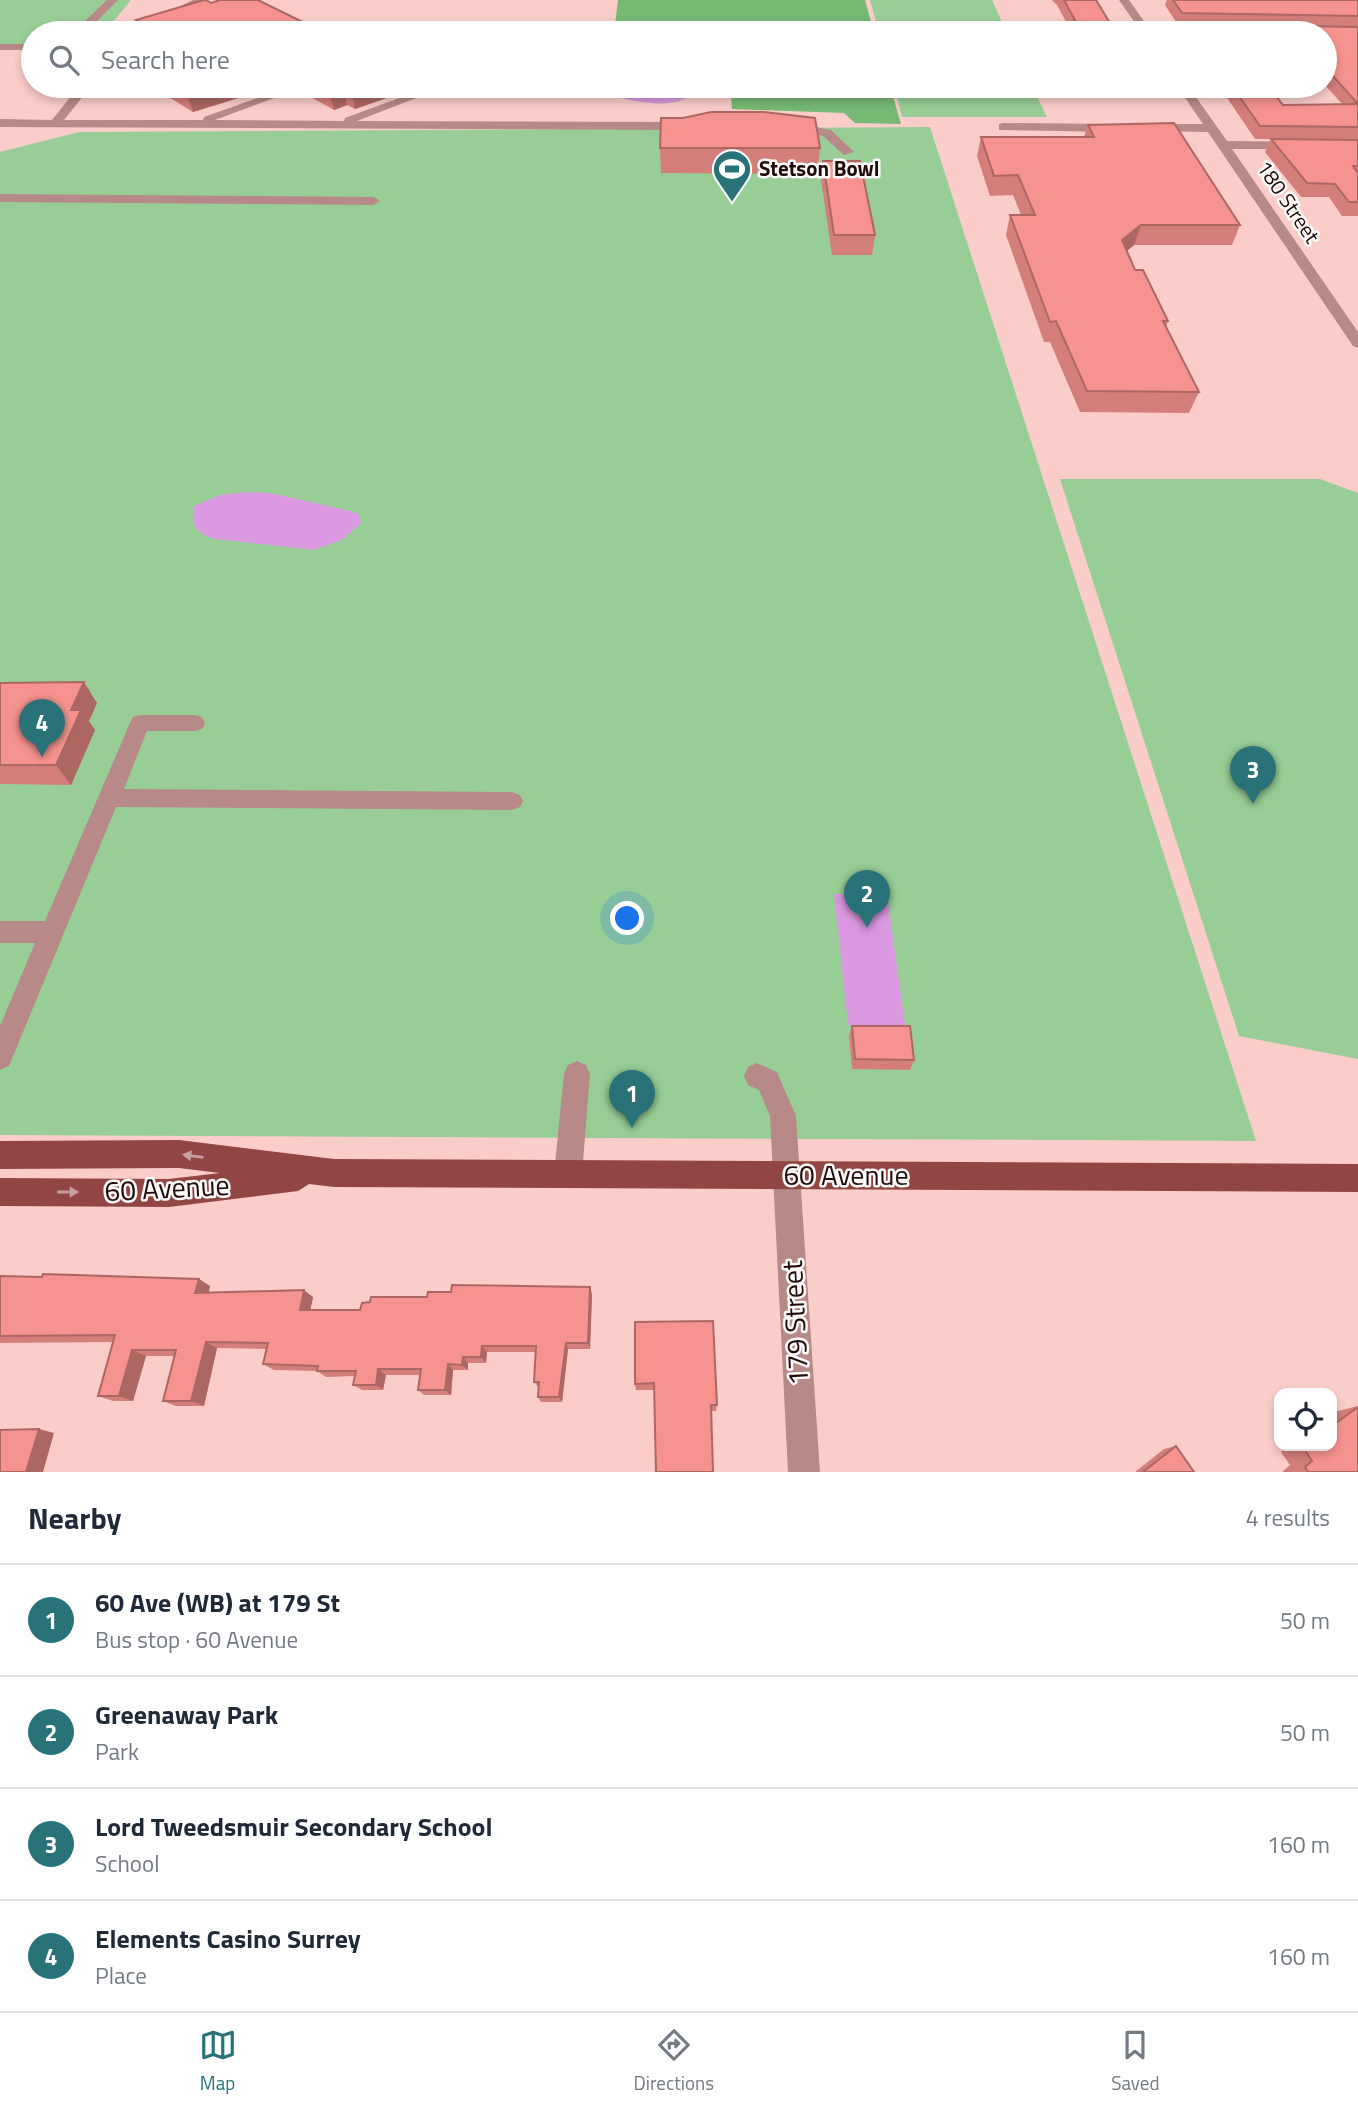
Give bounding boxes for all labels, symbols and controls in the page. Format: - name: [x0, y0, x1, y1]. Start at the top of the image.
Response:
- search box: [21, 21, 1337, 98]
- text: Search here: [101, 40, 230, 79]
- icon: search: [45, 41, 83, 79]
- sports icon: Stetson Bowl: [711, 148, 753, 203]
- place label: Stetson Bowl: [759, 152, 879, 184]
- street label: 180 Street: [1249, 154, 1329, 250]
- pin: 4: [19, 699, 65, 757]
- pin: 3: [1230, 746, 1276, 804]
- pin: 2: [844, 870, 890, 928]
- your location: [610, 901, 644, 935]
- pin: 1: [609, 1070, 655, 1128]
- one-way arrow: [182, 1150, 204, 1161]
- street label: 60 Avenue: [783, 1153, 909, 1196]
- street label: 60 Avenue: [103, 1163, 231, 1212]
- one-way arrow: [57, 1186, 79, 1198]
- street label: 179 Street: [770, 1259, 819, 1387]
- map controls: [1274, 1388, 1337, 1451]
- button: locate: [1274, 1388, 1337, 1451]
- text: Nearby: [28, 1495, 121, 1541]
- text: 4 results: [1246, 1500, 1330, 1535]
- text: 60 Ave (WB) at 179 St: [95, 1583, 340, 1622]
- text: 1: [45, 1603, 57, 1638]
- text: 50 m: [1280, 1603, 1330, 1638]
- text: Bus stop · 60 Avenue: [95, 1622, 298, 1657]
- text: Greenaway Park: [95, 1695, 278, 1734]
- text: 2: [45, 1715, 57, 1750]
- text: 50 m: [1280, 1715, 1330, 1750]
- text: Park: [95, 1734, 139, 1769]
- text: Lord Tweedsmuir Secondary School: [95, 1807, 492, 1846]
- text: 3: [45, 1827, 57, 1862]
- text: 160 m: [1267, 1827, 1330, 1862]
- text: School: [95, 1846, 159, 1881]
- text: Elements Casino Surrey: [95, 1919, 361, 1958]
- text: 4: [45, 1939, 57, 1974]
- text: 160 m: [1267, 1939, 1330, 1974]
- text: Place: [95, 1958, 147, 1993]
- tab: Map: [199, 2026, 237, 2097]
- tab: Directions: [634, 2026, 714, 2097]
- tab: Saved: [1111, 2026, 1159, 2097]

